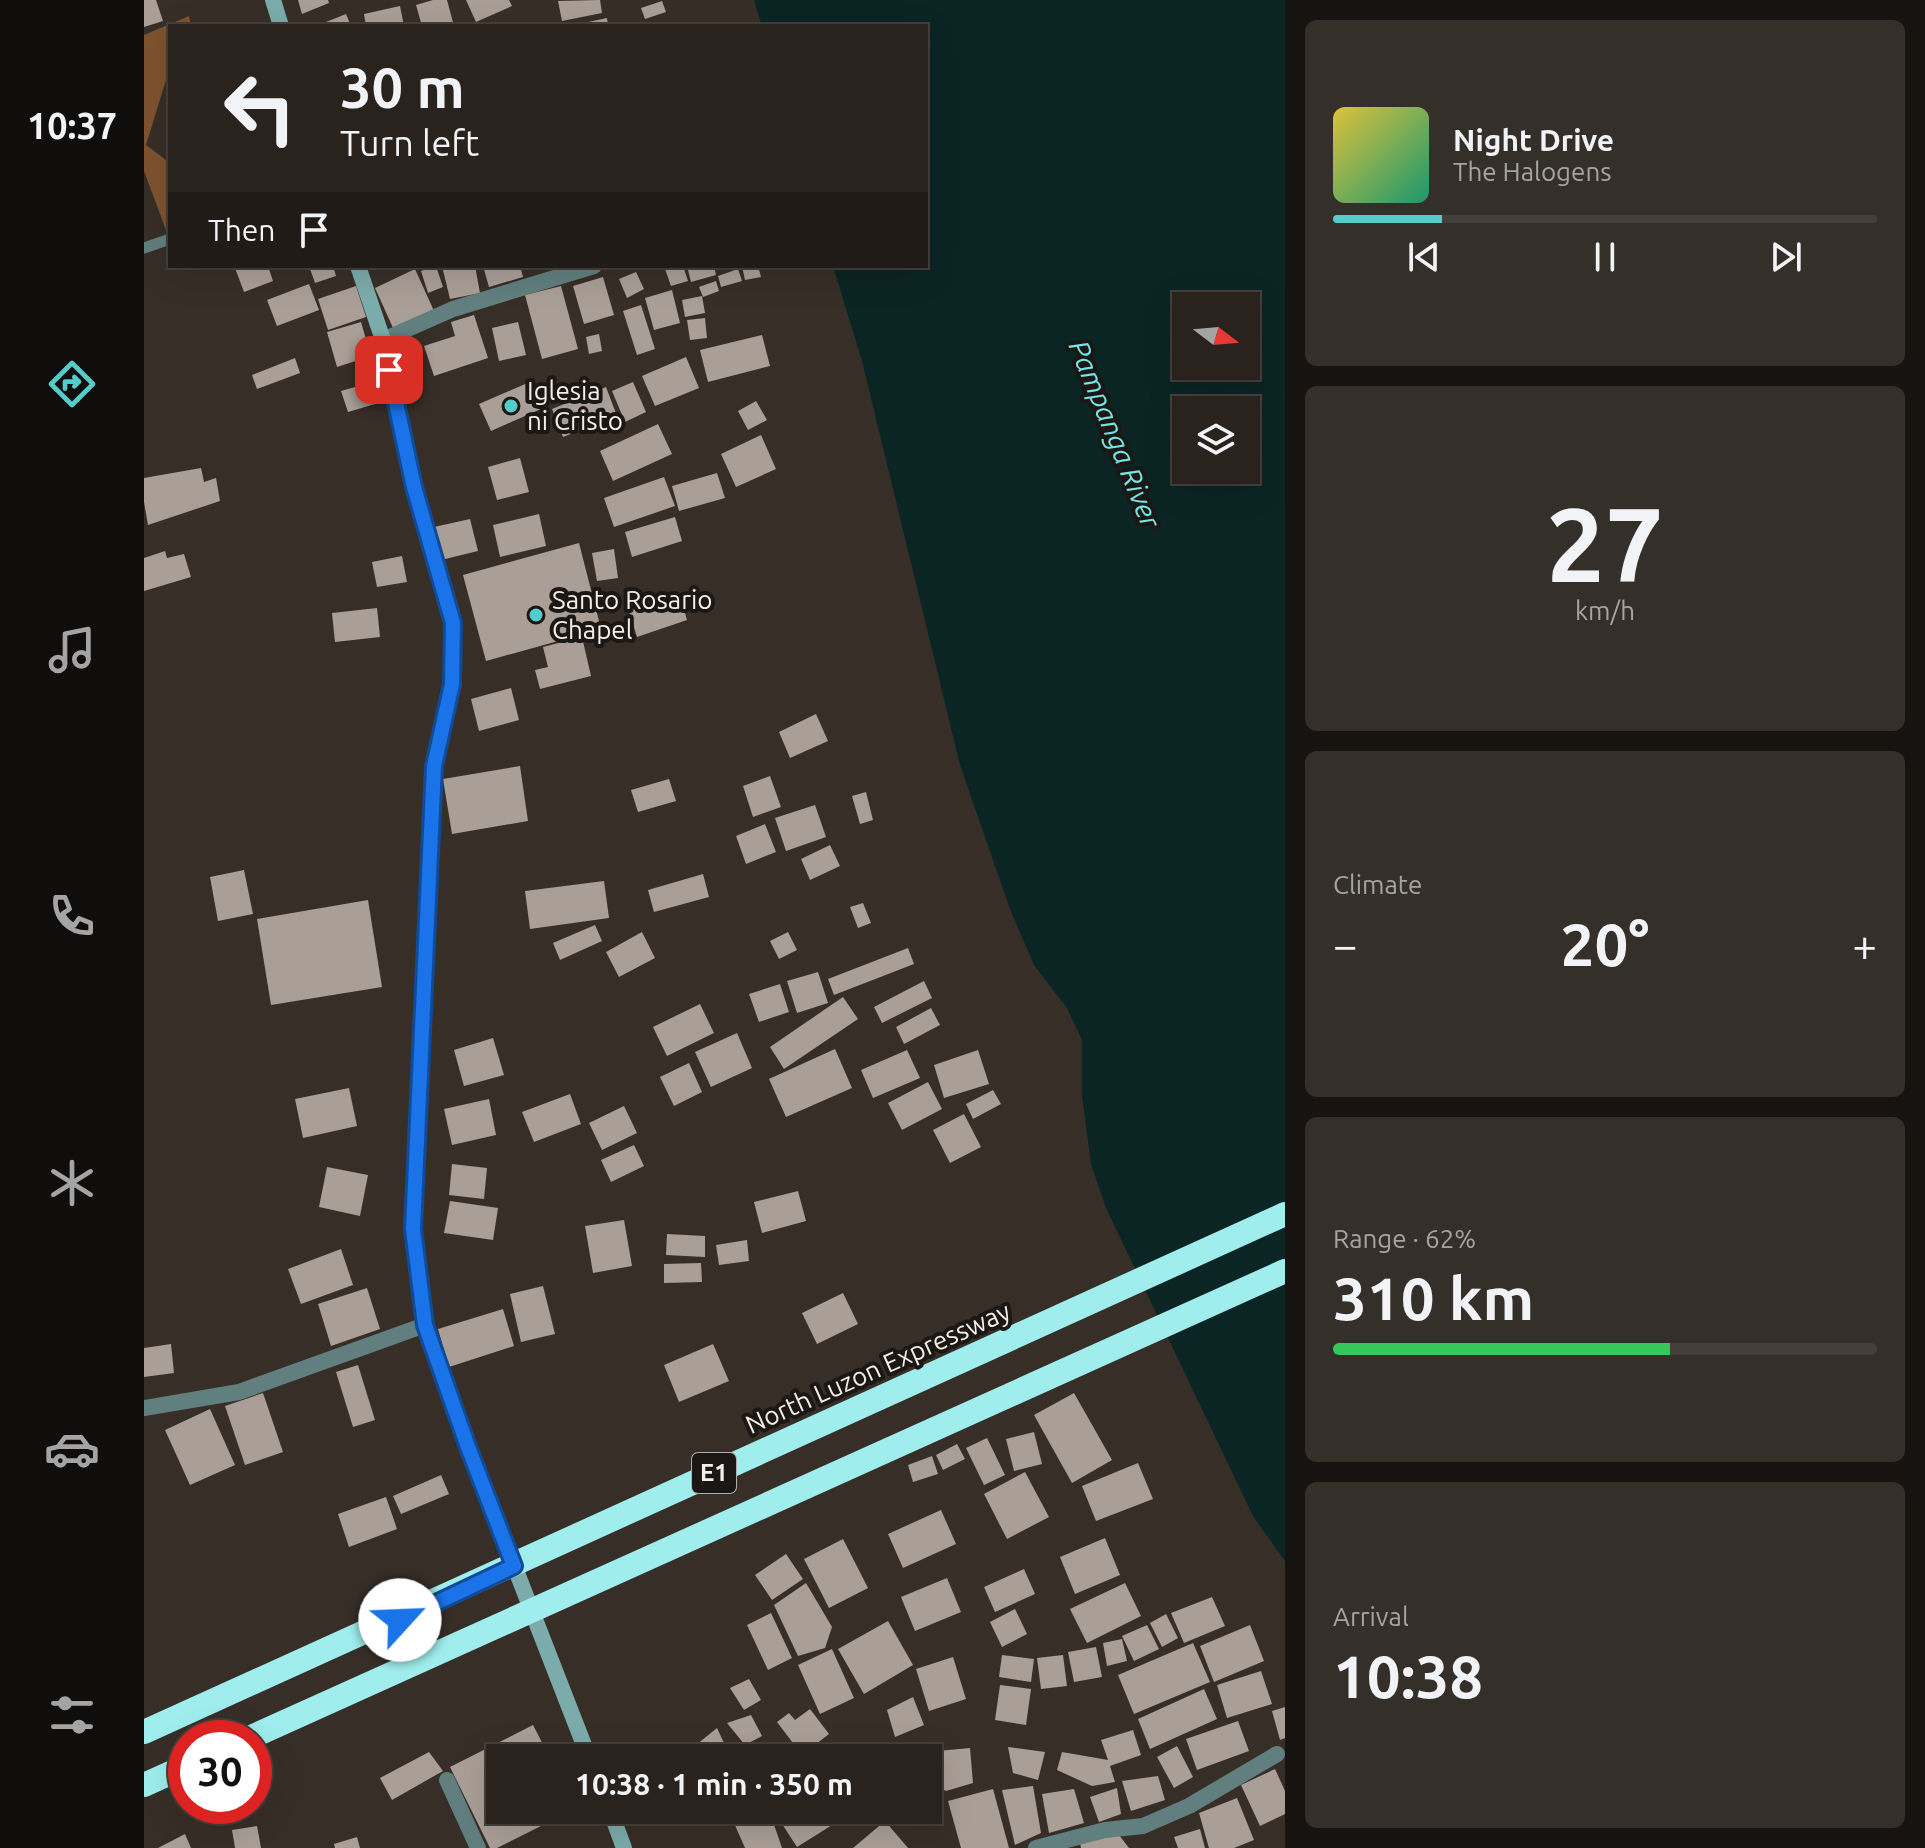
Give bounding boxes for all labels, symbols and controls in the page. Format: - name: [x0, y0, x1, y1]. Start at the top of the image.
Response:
- icon: left: [208, 56, 312, 160]
- text: 30 m: [340, 56, 465, 119]
- text: 10:37: [27, 105, 117, 146]
- text: Turn left: [340, 122, 479, 163]
- text: Night Drive: [1453, 123, 1614, 157]
- text: The Halogens: [1453, 157, 1612, 186]
- icon: arrive: [292, 208, 336, 252]
- text: Then: [208, 213, 276, 247]
- icon: previous: [1402, 235, 1446, 279]
- icon: pause: [1583, 235, 1627, 279]
- icon: next: [1764, 235, 1808, 279]
- north arrow: [1172, 292, 1260, 380]
- map controls: [1172, 292, 1260, 484]
- pin: [355, 336, 423, 404]
- water label: Pampanga River: [1064, 336, 1168, 533]
- icon: arrive: [367, 348, 411, 392]
- icon: directions: [44, 356, 100, 412]
- place label: Iglesia ni Cristo: [527, 376, 623, 435]
- button: layers: [1172, 396, 1260, 484]
- marker: Iglesia ni Cristo: [502, 397, 520, 415]
- text: 27: [1546, 485, 1664, 602]
- place label: Santo Rosario Chapel: [552, 585, 713, 644]
- text: km/h: [1575, 596, 1635, 625]
- marker: Santo Rosario Chapel: [527, 606, 545, 624]
- icon: music: [44, 622, 100, 678]
- text: Climate: [1333, 870, 1422, 899]
- icon: phone: [44, 888, 100, 944]
- text: 20°: [1561, 910, 1649, 977]
- text: −: [1333, 920, 1358, 969]
- text: +: [1852, 920, 1877, 969]
- icon: climate: [44, 1155, 100, 1211]
- text: Range · 62%: [1333, 1224, 1476, 1253]
- text: 310 km: [1333, 1264, 1534, 1331]
- street label: North Luzon Expressway: [741, 1296, 1015, 1439]
- icon: car: [44, 1421, 100, 1477]
- road number: E1: [692, 1453, 736, 1493]
- position arrow: [358, 1578, 442, 1662]
- text: Arrival: [1333, 1602, 1409, 1631]
- text: 10:38: [1333, 1642, 1483, 1709]
- icon: filters: [44, 1687, 100, 1743]
- speed limit sign: 30: [168, 1720, 272, 1824]
- text: 10:38 · 1 min · 350 m: [575, 1767, 853, 1801]

